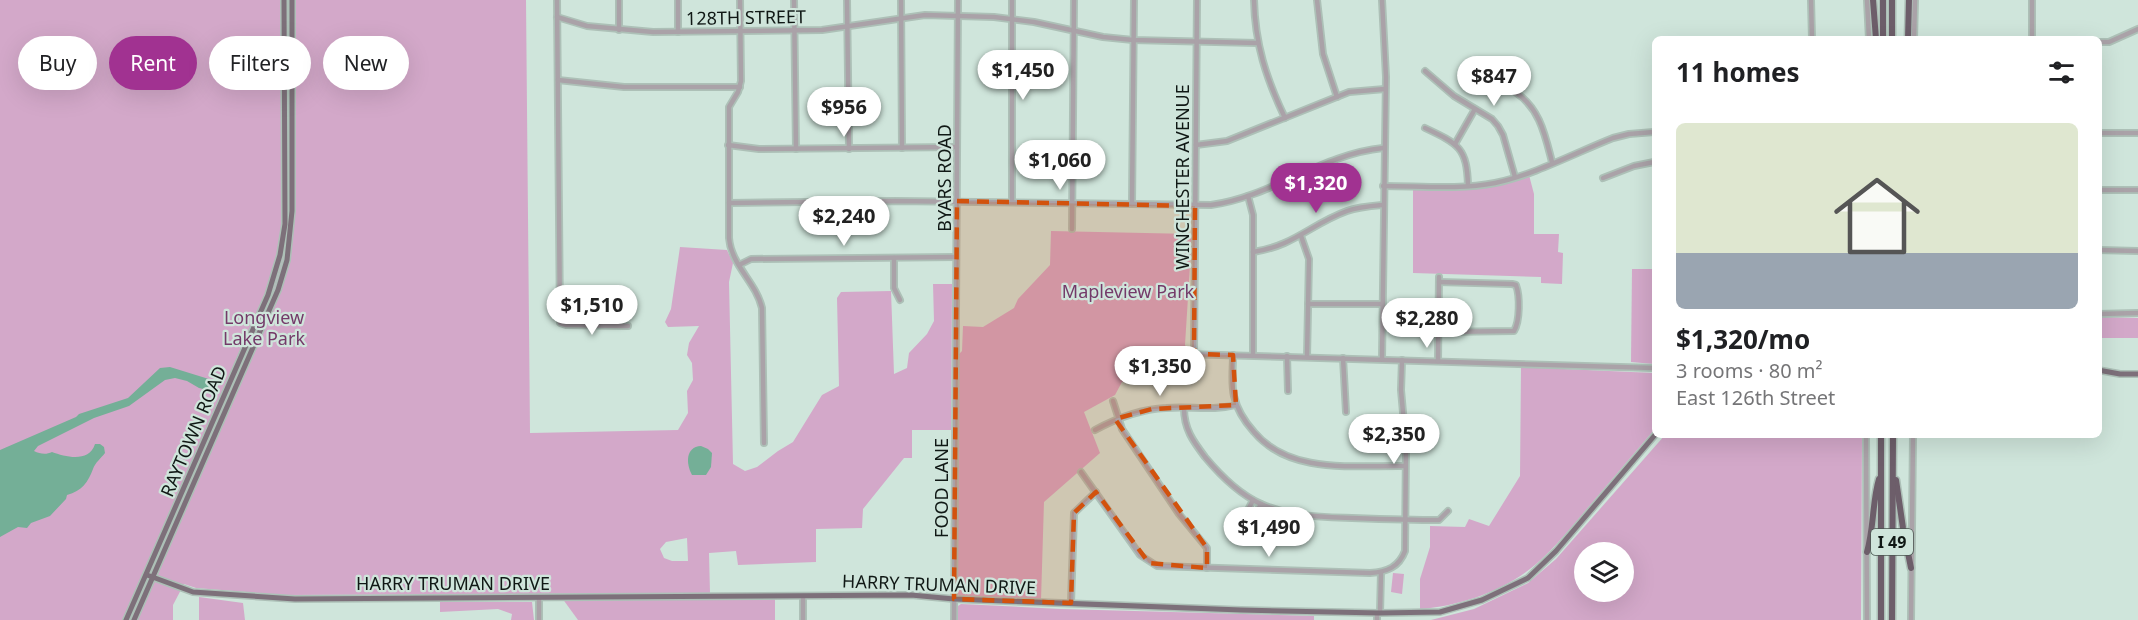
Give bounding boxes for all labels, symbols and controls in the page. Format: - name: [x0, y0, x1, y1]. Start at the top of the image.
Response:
- street label: 128TH STREET: [686, 4, 806, 30]
- chip: Buy: [18, 36, 97, 90]
- chip: Rent: [109, 36, 197, 90]
- chip: Filters: [209, 36, 311, 90]
- chip: New: [323, 36, 409, 90]
- pin: $1,450: [974, 50, 1072, 101]
- text: 11 homes: [1676, 54, 1800, 90]
- text: $1,450: [992, 56, 1054, 83]
- pin: $847: [1458, 56, 1530, 107]
- icon: filters: [2045, 56, 2078, 89]
- text: $847: [1471, 62, 1517, 89]
- street label: WINCHESTER AVENUE: [1170, 84, 1194, 270]
- pin: $956: [808, 87, 880, 138]
- text: $956: [821, 93, 867, 120]
- street label: BYARS ROAD: [932, 124, 956, 232]
- pin: $1,060: [1011, 140, 1109, 191]
- text: $1,060: [1029, 146, 1091, 173]
- icon: home: [1823, 162, 1931, 270]
- pin: $1,320: [1267, 163, 1365, 214]
- text: $1,320: [1285, 169, 1347, 196]
- pin: $2,240: [795, 196, 893, 247]
- text: $2,240: [813, 202, 875, 229]
- park label: Mapleview Park: [1062, 279, 1195, 303]
- pin: $1,510: [543, 285, 641, 336]
- text: $1,510: [561, 291, 623, 318]
- pin: $2,280: [1378, 298, 1476, 349]
- text: $2,280: [1396, 304, 1458, 331]
- park label: Longview Lake Park: [223, 305, 305, 350]
- text: $1,320/mo: [1676, 321, 1810, 357]
- pin: $1,350: [1111, 346, 1209, 397]
- text: $1,350: [1129, 352, 1191, 379]
- text: 3 rooms · 80 m²: [1676, 357, 1823, 384]
- street label: RAYTOWN ROAD: [155, 362, 231, 500]
- text: East 126th Street: [1676, 384, 1835, 411]
- pin: $2,350: [1345, 414, 1443, 465]
- text: $2,350: [1363, 420, 1425, 447]
- street label: FOOD LANE: [929, 438, 953, 538]
- pin: $1,490: [1220, 507, 1318, 558]
- text: $1,490: [1238, 513, 1300, 540]
- road number: I 49: [1871, 529, 1913, 555]
- map controls: [1574, 542, 1634, 602]
- button: layers: [1574, 542, 1634, 602]
- street label: HARRY TRUMAN DRIVE: [842, 569, 1036, 599]
- street label: HARRY TRUMAN DRIVE: [356, 571, 550, 595]

